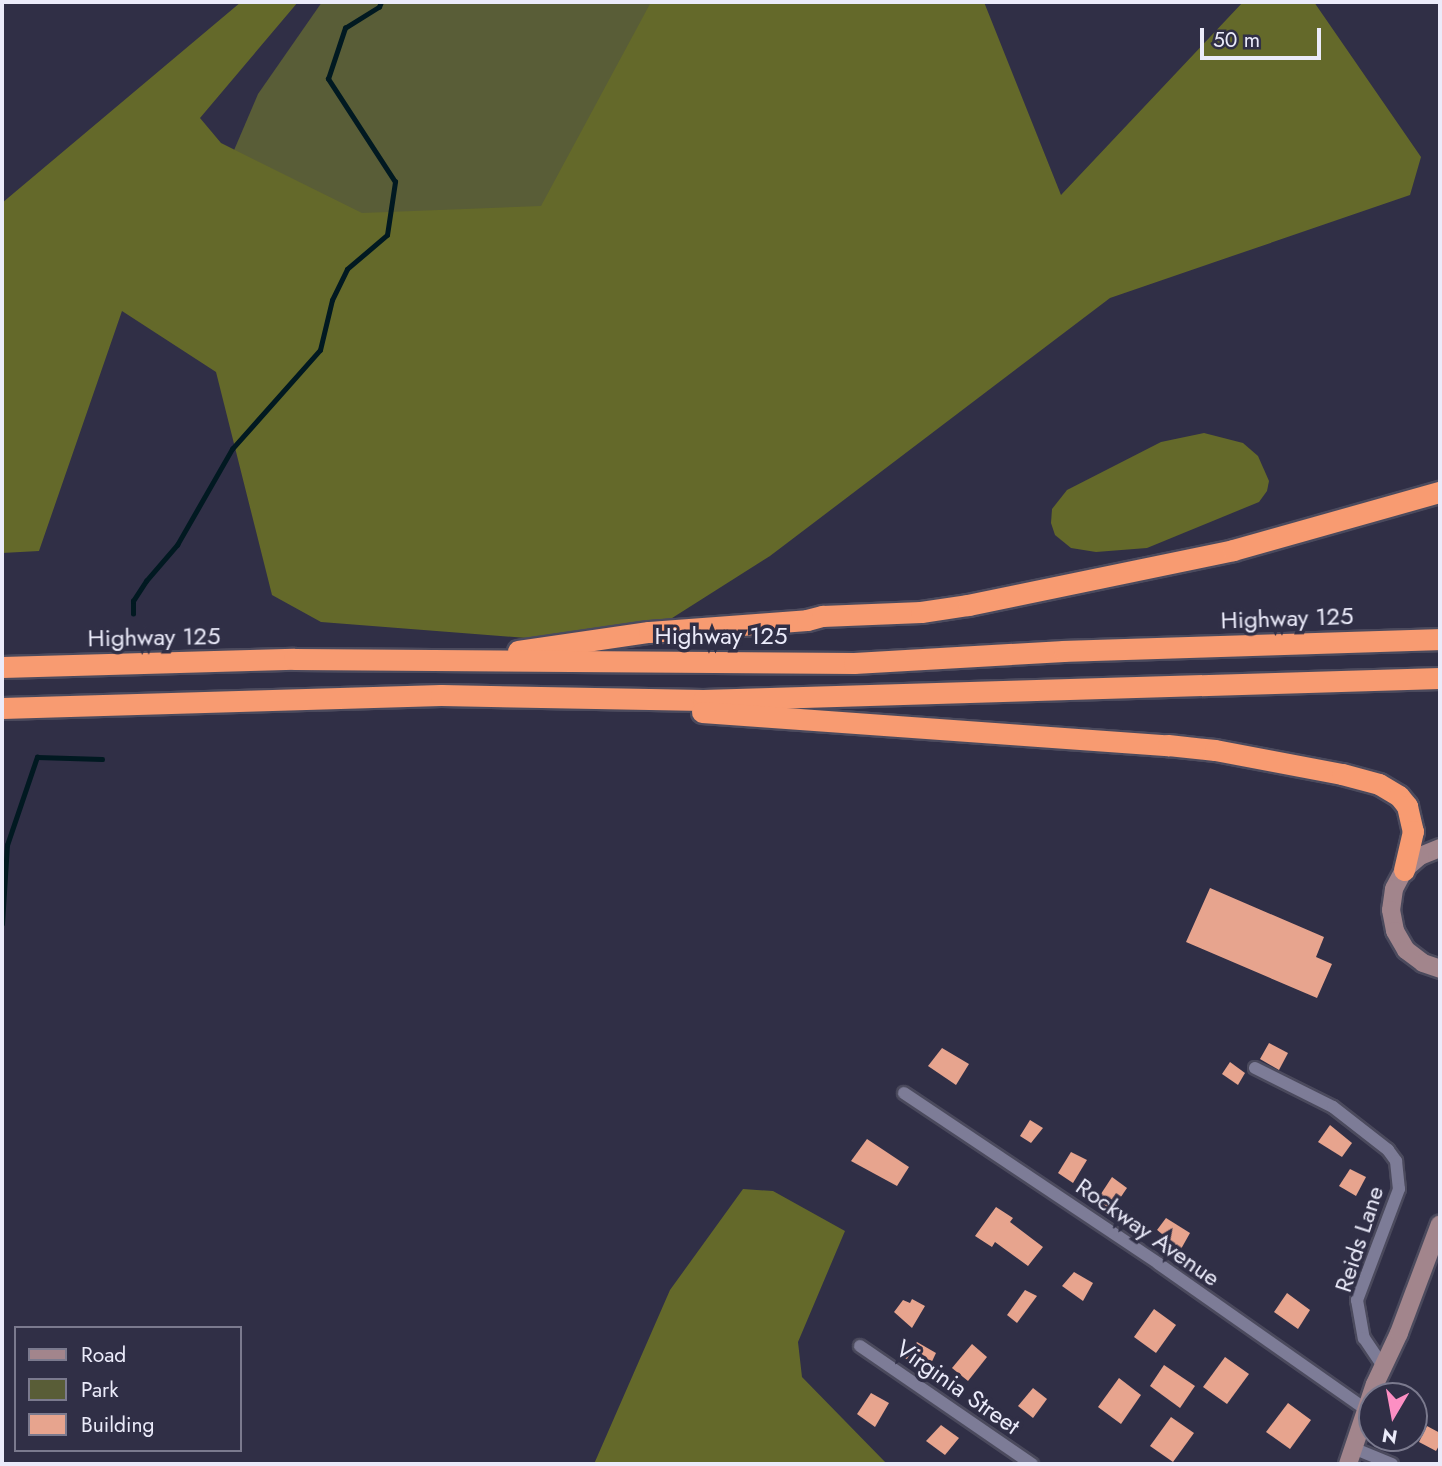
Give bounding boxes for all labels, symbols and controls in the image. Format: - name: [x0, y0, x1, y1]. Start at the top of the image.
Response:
- scale bar: [1204, 14, 1325, 58]
- text: 50 m: [1213, 25, 1260, 55]
- street label: Highway 125: [1220, 601, 1354, 635]
- street label: Highway 125: [87, 621, 221, 653]
- street label: Highway 125: [654, 622, 788, 650]
- street label: Rockway Avenue: [1070, 1172, 1226, 1292]
- street label: Reids Lane: [1328, 1182, 1390, 1296]
- legend: [14, 1326, 242, 1452]
- street label: Virginia Street: [890, 1334, 1026, 1440]
- text: Road: [81, 1340, 126, 1370]
- text: Park: [81, 1375, 118, 1405]
- north arrow: [1358, 1382, 1428, 1452]
- text: Building: [81, 1410, 154, 1440]
- text: N: [1380, 1422, 1399, 1451]

